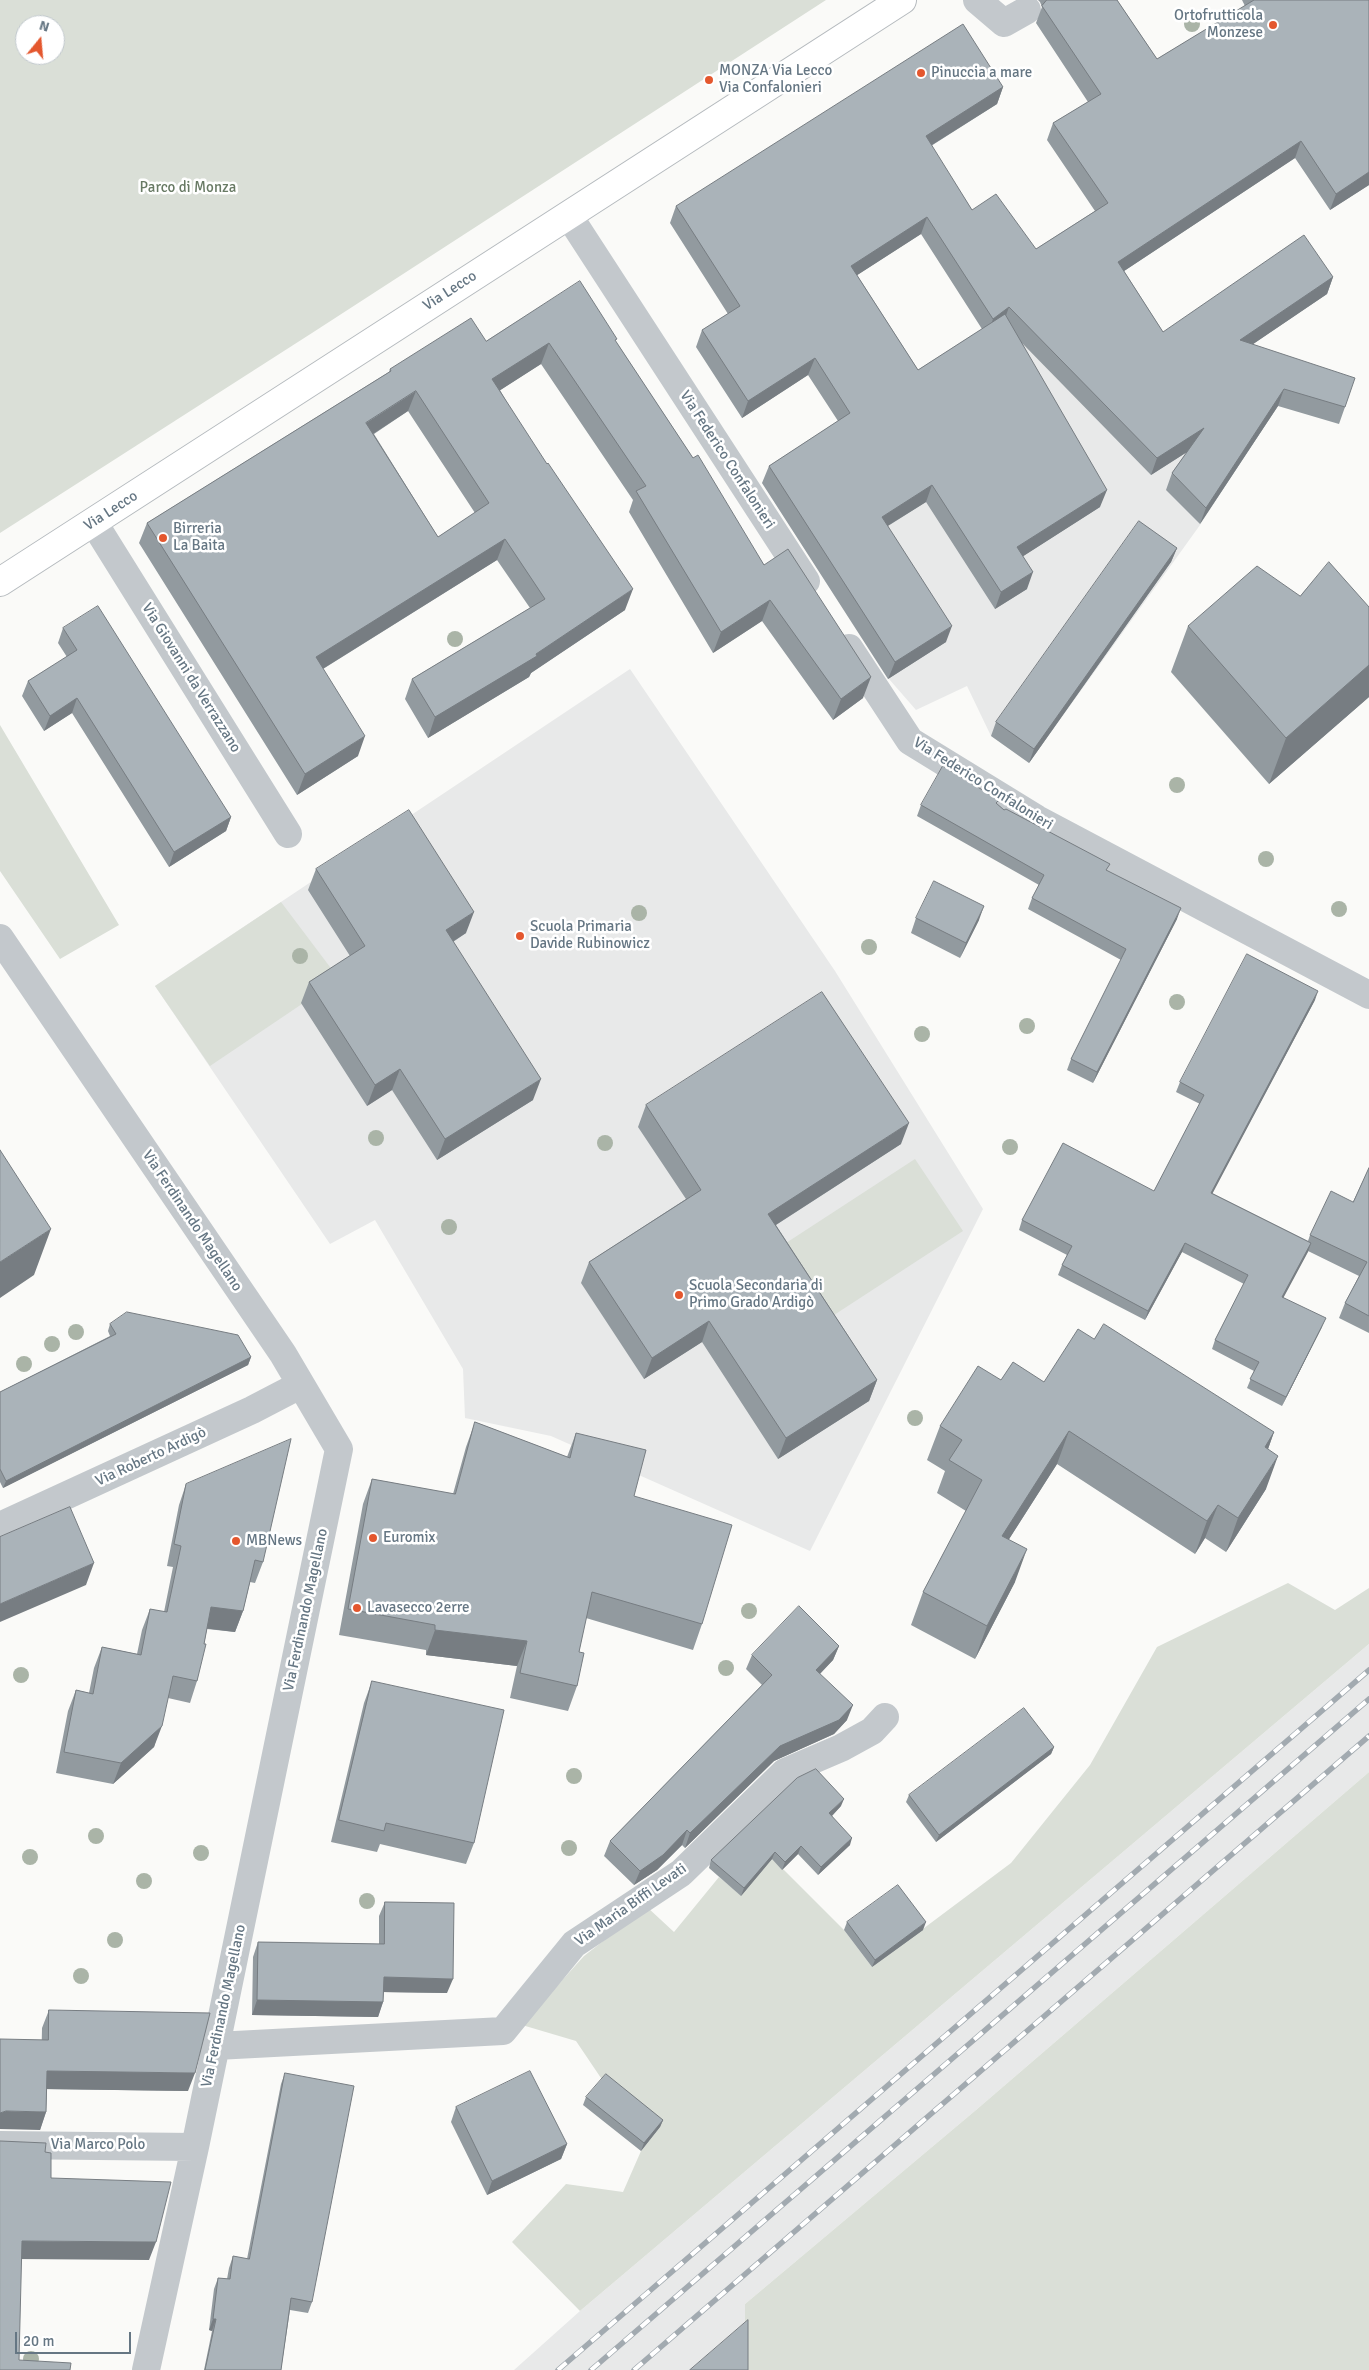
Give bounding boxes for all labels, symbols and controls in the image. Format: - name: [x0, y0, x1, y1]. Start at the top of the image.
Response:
- place label: Ortofrutticola Monzese: [1174, 7, 1263, 42]
- north arrow: [15, 15, 65, 65]
- text: N: [37, 17, 51, 36]
- marker: Ortofrutticola Monzese: [1267, 19, 1279, 31]
- place label: MONZA Via Lecco Via Confalonieri: [719, 62, 832, 97]
- place label: Pinuccia a mare: [931, 64, 1032, 82]
- marker: Pinuccia a mare: [915, 67, 927, 79]
- marker: MONZA Via Lecco Via Confalonieri: [703, 74, 715, 86]
- park label: Parco di Monza: [140, 179, 236, 197]
- street label: Via Lecco: [420, 267, 480, 315]
- street label: Via Federico Confalonieri: [676, 388, 778, 532]
- street label: Via Lecco: [81, 487, 141, 535]
- place label: Birreria La Baita: [173, 520, 225, 555]
- marker: Birreria La Baita: [157, 532, 169, 544]
- street label: Via Giovanni da Verrazzano: [138, 600, 244, 756]
- street label: Via Federico Confalonieri: [910, 734, 1056, 834]
- place label: Scuola Primaria Davide Rubinowicz: [530, 918, 650, 953]
- marker: Scuola Primaria Davide Rubinowicz: [514, 930, 526, 942]
- street label: Via Ferdinando Magellano: [138, 1147, 246, 1295]
- place label: Scuola Secondaria di Primo Grado Ardigò: [689, 1277, 823, 1312]
- marker: Scuola Secondaria di Primo Grado Ardigò: [673, 1289, 685, 1301]
- street label: Via Roberto Ardigò: [93, 1424, 209, 1490]
- street label: Via Ferdinando Magellano: [280, 1527, 332, 1693]
- place label: Euromix: [383, 1529, 435, 1547]
- place label: MBNews: [246, 1532, 302, 1550]
- marker: Euromix: [367, 1532, 379, 1544]
- marker: MBNews: [230, 1535, 242, 1547]
- place label: Lavasecco 2erre: [367, 1599, 469, 1617]
- marker: Lavasecco 2erre: [351, 1602, 363, 1614]
- street label: Via Maria Biffi Levati: [572, 1860, 690, 1950]
- street label: Via Ferdinando Magellano: [198, 1923, 250, 2089]
- street label: Via Marco Polo: [51, 2136, 145, 2154]
- scale bar: [18, 2322, 134, 2354]
- text: 20 m: [23, 2332, 54, 2350]

